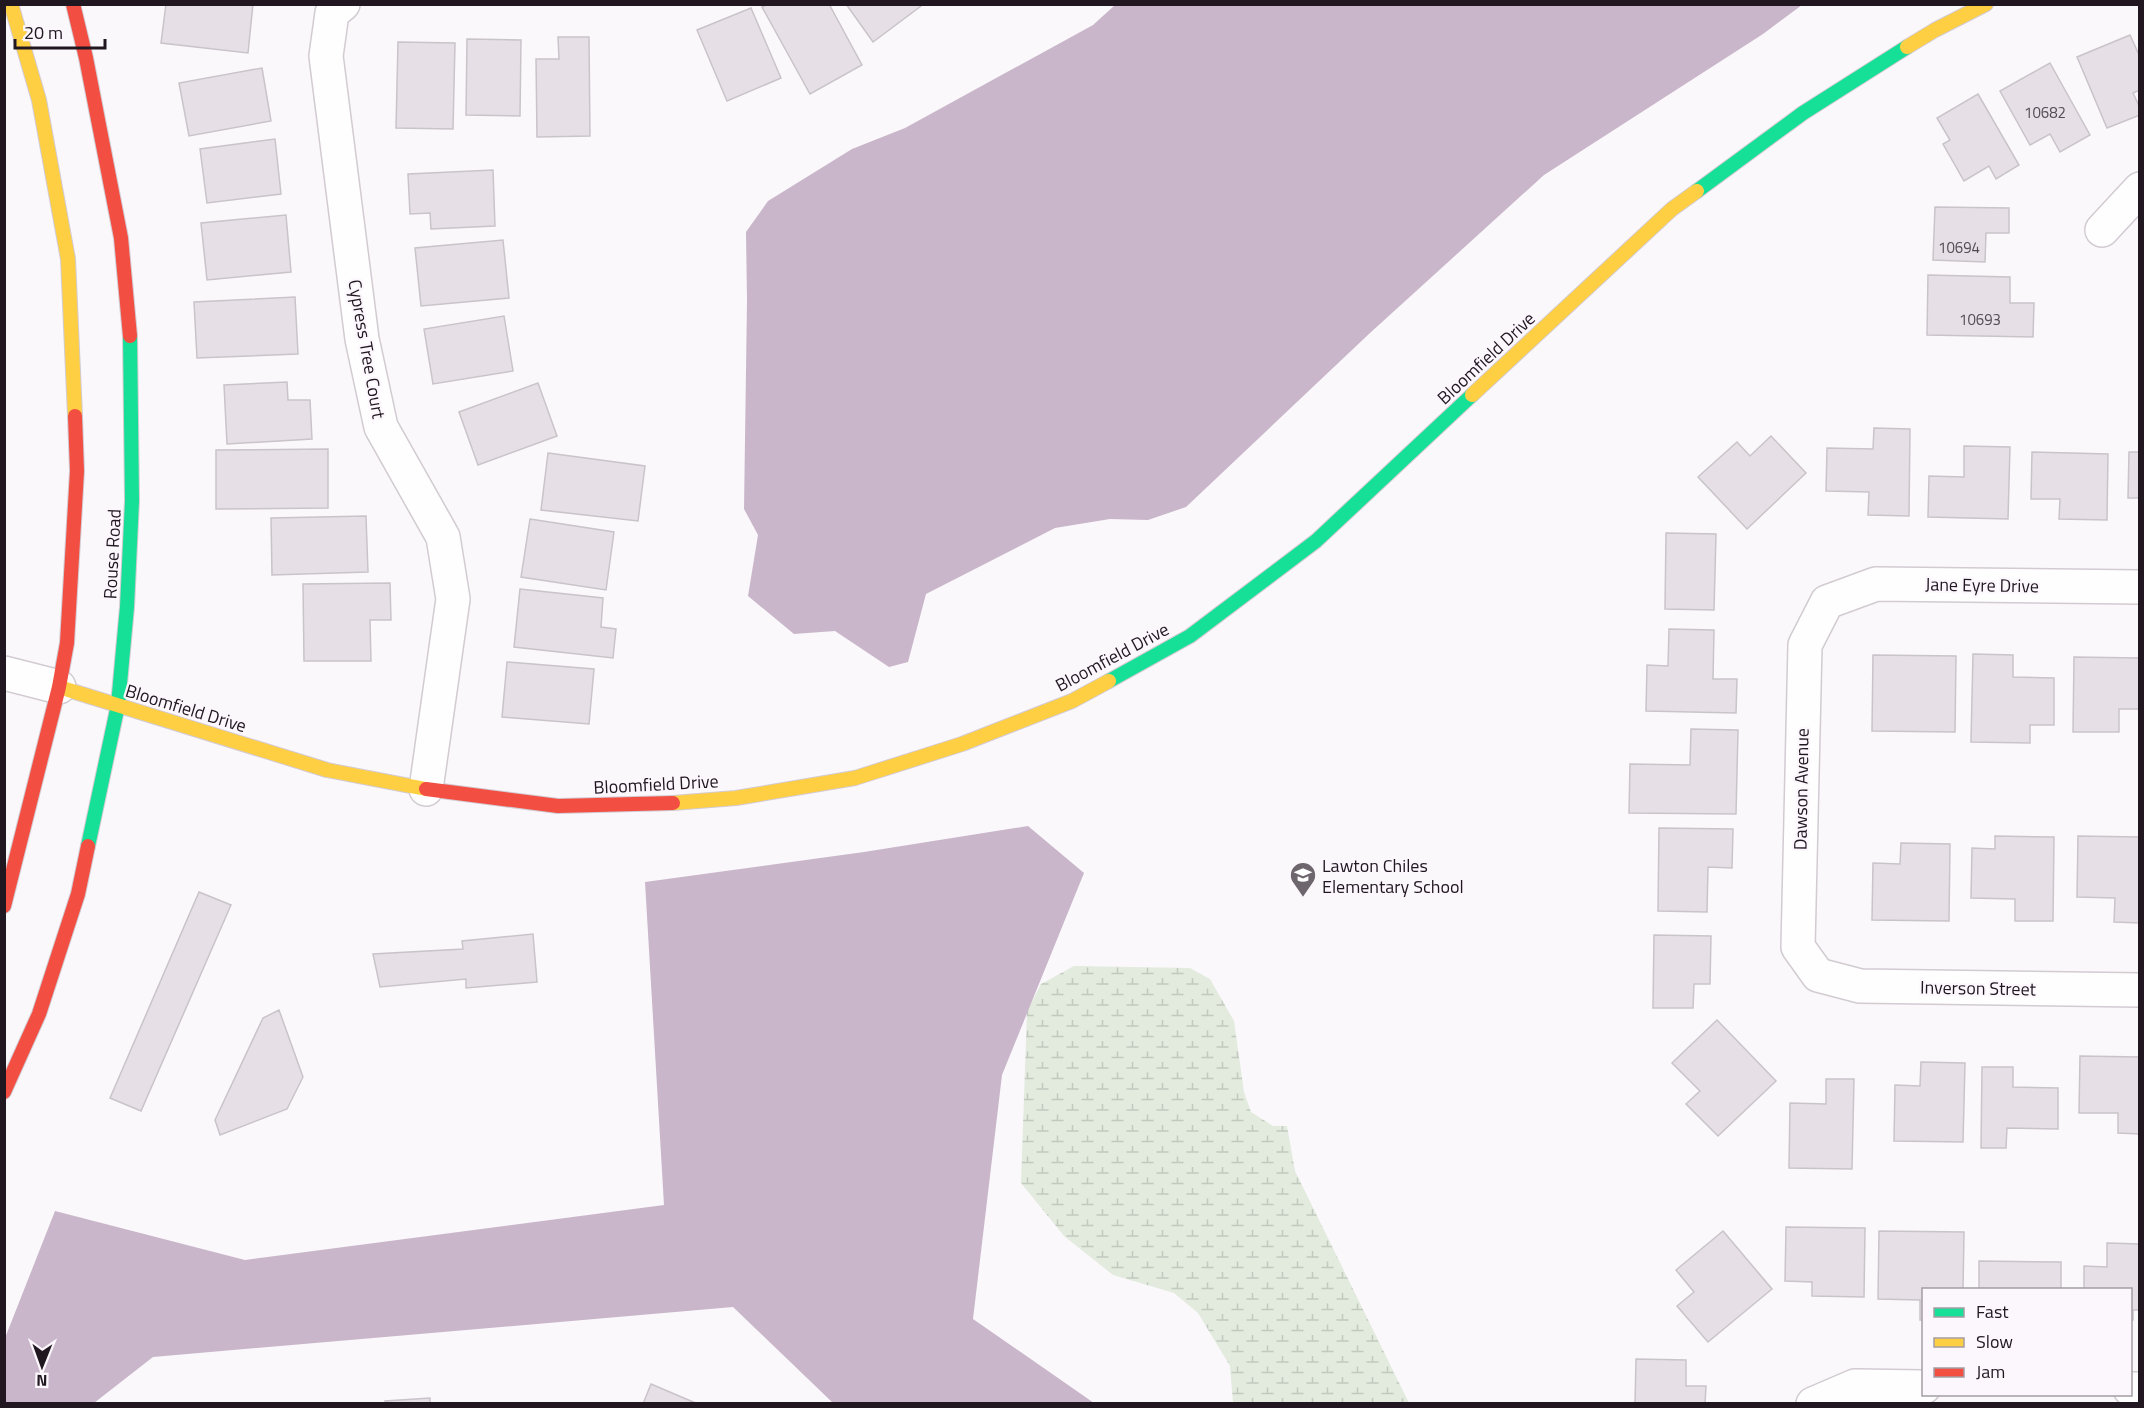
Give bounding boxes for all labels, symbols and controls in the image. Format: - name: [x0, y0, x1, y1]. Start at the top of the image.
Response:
- scale bar: [15, 12, 105, 50]
- text: 20 m: [24, 19, 63, 46]
- house number: 10682: [2024, 101, 2066, 124]
- house number: 10694: [1938, 236, 1980, 259]
- street label: Cypress Tree Court: [341, 277, 393, 421]
- street label: Bloomfield Drive: [1431, 305, 1541, 411]
- house number: 10693: [1959, 308, 2001, 331]
- street label: Rouse Road: [96, 508, 128, 600]
- street label: Jane Eyre Drive: [1925, 571, 2039, 599]
- street label: Bloomfield Drive: [1050, 616, 1174, 698]
- street label: Bloomfield Drive: [122, 677, 250, 739]
- street label: Dawson Avenue: [1786, 728, 1816, 850]
- street label: Bloomfield Drive: [593, 767, 719, 801]
- place label: Lawton Chiles Elementary School: [1322, 852, 1464, 900]
- school or university icon: Lawton Chiles Elementary School: [1288, 860, 1318, 898]
- street label: Inverson Street: [1920, 973, 2037, 1003]
- legend: [1922, 1288, 2132, 1396]
- text: Fast: [1976, 1298, 2009, 1325]
- text: Slow: [1976, 1328, 2013, 1355]
- north arrow: [12, 1336, 72, 1396]
- text: Jam: [1976, 1358, 2005, 1385]
- text: N: [36, 1369, 47, 1393]

